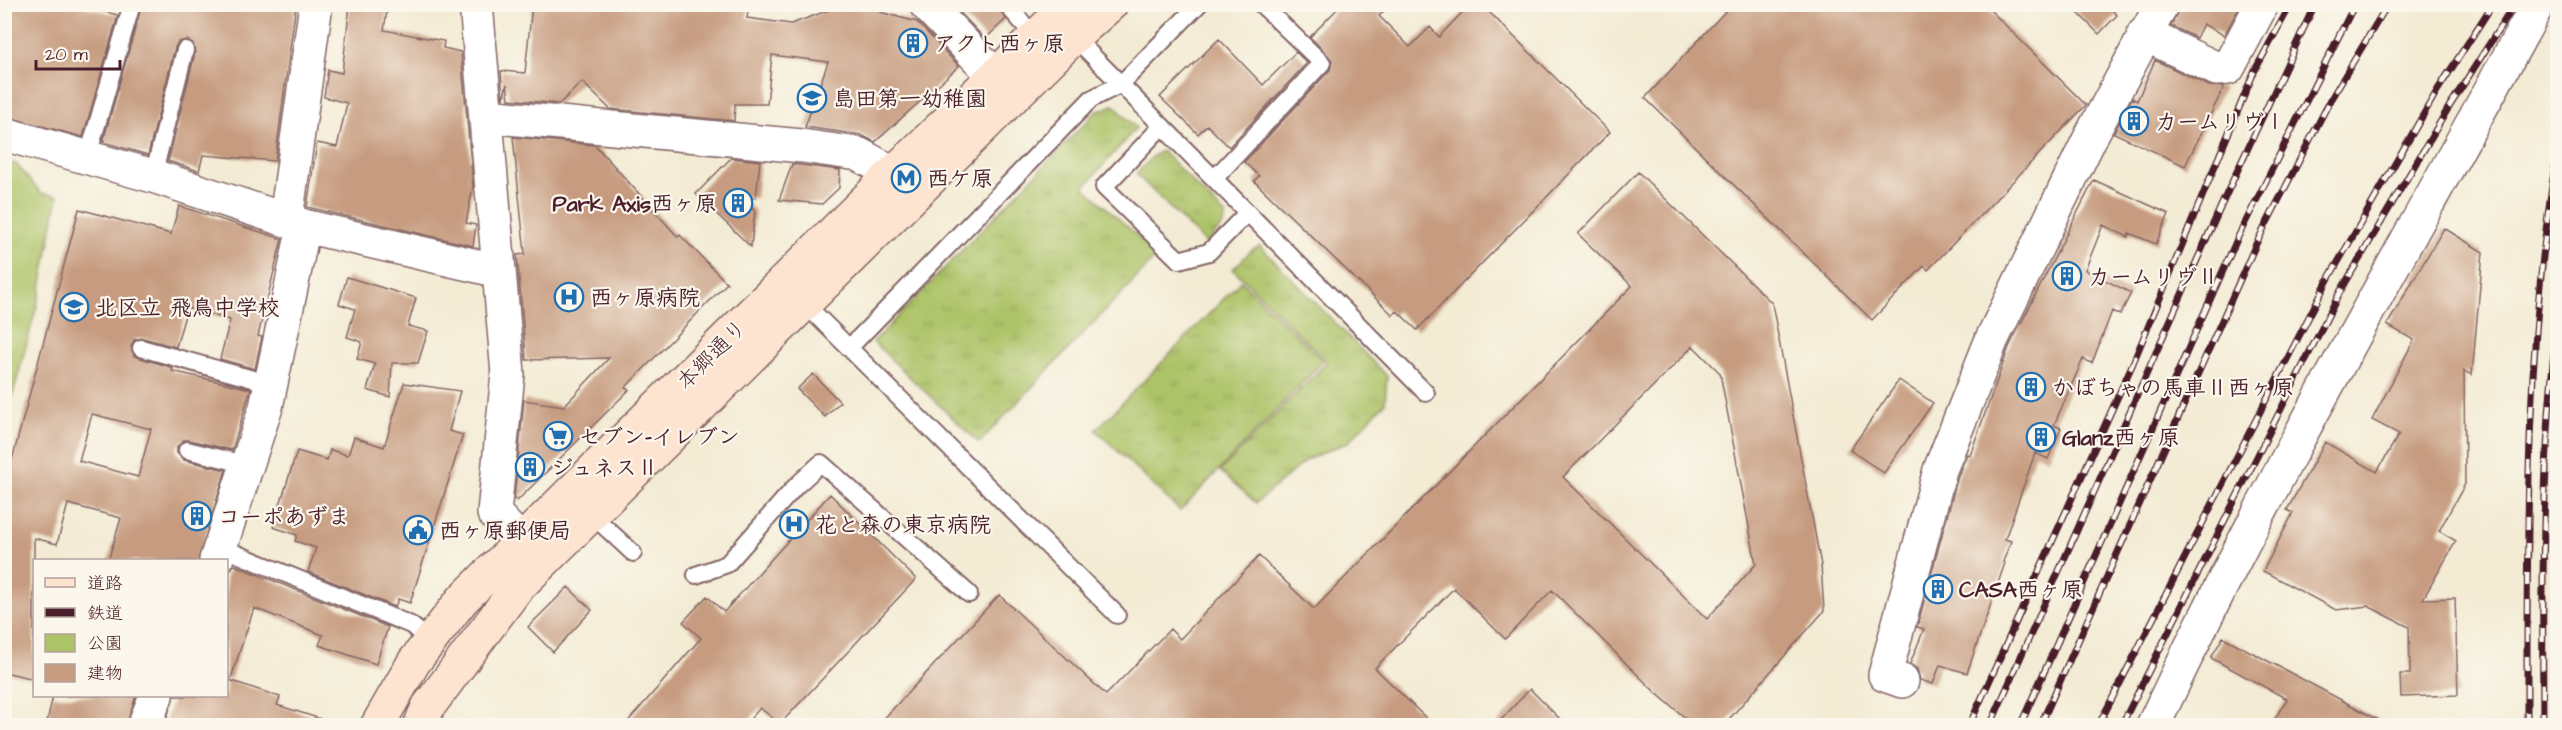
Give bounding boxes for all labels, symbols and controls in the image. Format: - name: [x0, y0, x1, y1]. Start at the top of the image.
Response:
- building icon: アクト西ヶ原: [897, 27, 929, 59]
- place label: アクト西ヶ原: [934, 29, 1065, 60]
- scale bar: [36, 33, 120, 71]
- text: 20 m: [45, 42, 88, 67]
- school or university icon: 島田第一幼稚園: [796, 82, 828, 114]
- place label: 島田第一幼稚園: [833, 84, 987, 115]
- building icon: カームリヴⅠ: [2118, 105, 2150, 137]
- place label: カームリヴⅠ: [2155, 107, 2286, 138]
- metro station icon: 西ケ原: [890, 162, 922, 194]
- place label: 西ケ原: [927, 164, 993, 195]
- building icon: Park Axis西ヶ原: [722, 187, 754, 219]
- place label: Park Axis西ヶ原: [552, 189, 717, 220]
- building icon: カームリヴⅡ: [2051, 260, 2083, 292]
- place label: カームリヴⅡ: [2088, 262, 2219, 293]
- hospital icon: 西ヶ原病院: [553, 281, 585, 313]
- place label: 西ヶ原病院: [590, 283, 700, 314]
- school or university icon: 北区立 飛鳥中学校: [58, 291, 90, 323]
- place label: 北区立 飛鳥中学校: [95, 293, 280, 324]
- street label: 本郷通り: [670, 313, 754, 397]
- building icon: かぼちゃの馬車Ⅱ西ヶ原: [2015, 371, 2047, 403]
- place label: かぼちゃの馬車Ⅱ西ヶ原: [2052, 373, 2294, 404]
- supermarket icon: セブン-イレブン: [542, 420, 574, 452]
- building icon: Glanz西ヶ原: [2025, 421, 2057, 453]
- place label: セブン-イレブン: [579, 422, 740, 453]
- place label: Glanz西ヶ原: [2062, 423, 2180, 454]
- building icon: ジュネスⅡ: [514, 451, 546, 483]
- place label: ジュネスⅡ: [551, 453, 659, 484]
- building icon: コーポあずま: [181, 500, 213, 532]
- place label: コーポあずま: [218, 502, 350, 533]
- hospital icon: 花と森の東京病院: [778, 508, 810, 540]
- place label: 花と森の東京病院: [815, 510, 991, 541]
- public building icon: 西ヶ原郵便局: [402, 514, 434, 546]
- place label: 西ヶ原郵便局: [439, 516, 571, 547]
- legend: [33, 559, 228, 697]
- text: 道路: [87, 571, 123, 596]
- building icon: CASA西ヶ原: [1922, 573, 1954, 605]
- place label: CASA西ヶ原: [1959, 575, 2083, 606]
- text: 鉄道: [87, 601, 123, 626]
- text: 公園: [87, 631, 123, 656]
- text: 建物: [87, 661, 123, 686]

